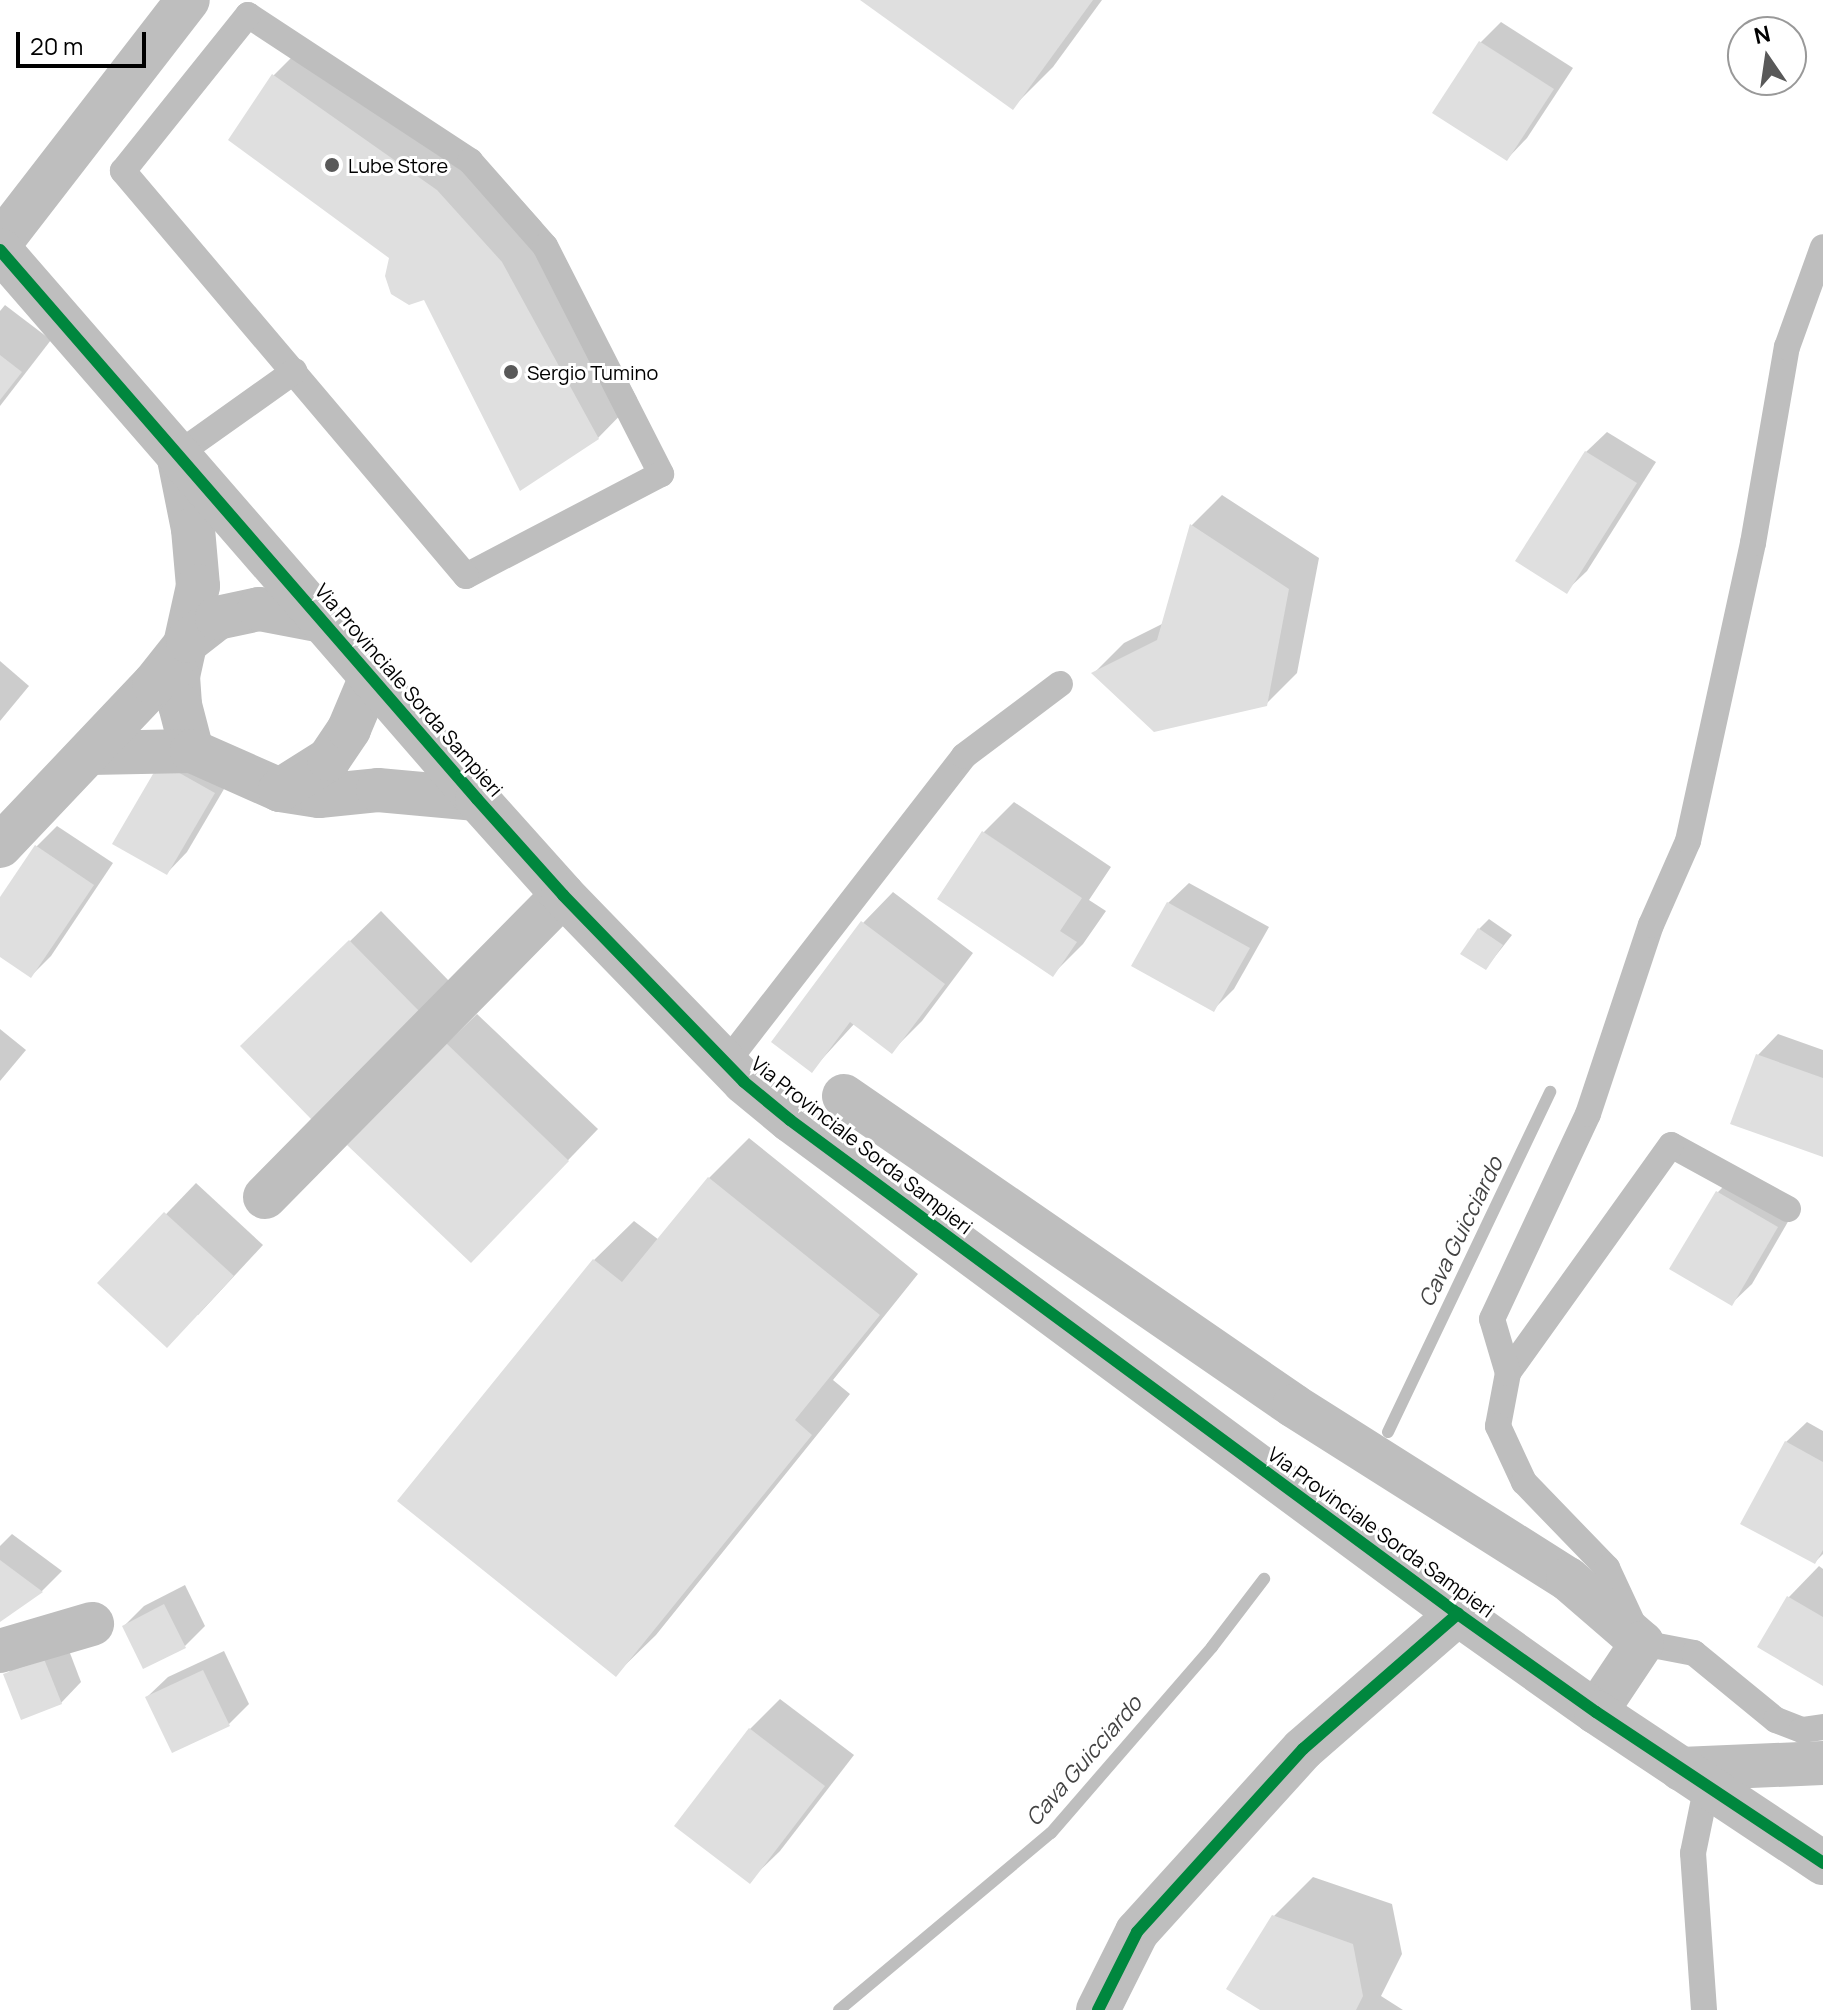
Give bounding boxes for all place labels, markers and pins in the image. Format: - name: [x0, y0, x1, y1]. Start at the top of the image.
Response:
- place label: Lube Store: [348, 153, 448, 177]
- marker: Lube Store: [323, 156, 341, 174]
- place label: Sergio Tumino: [527, 360, 658, 384]
- marker: Sergio Tumino: [502, 363, 520, 381]

